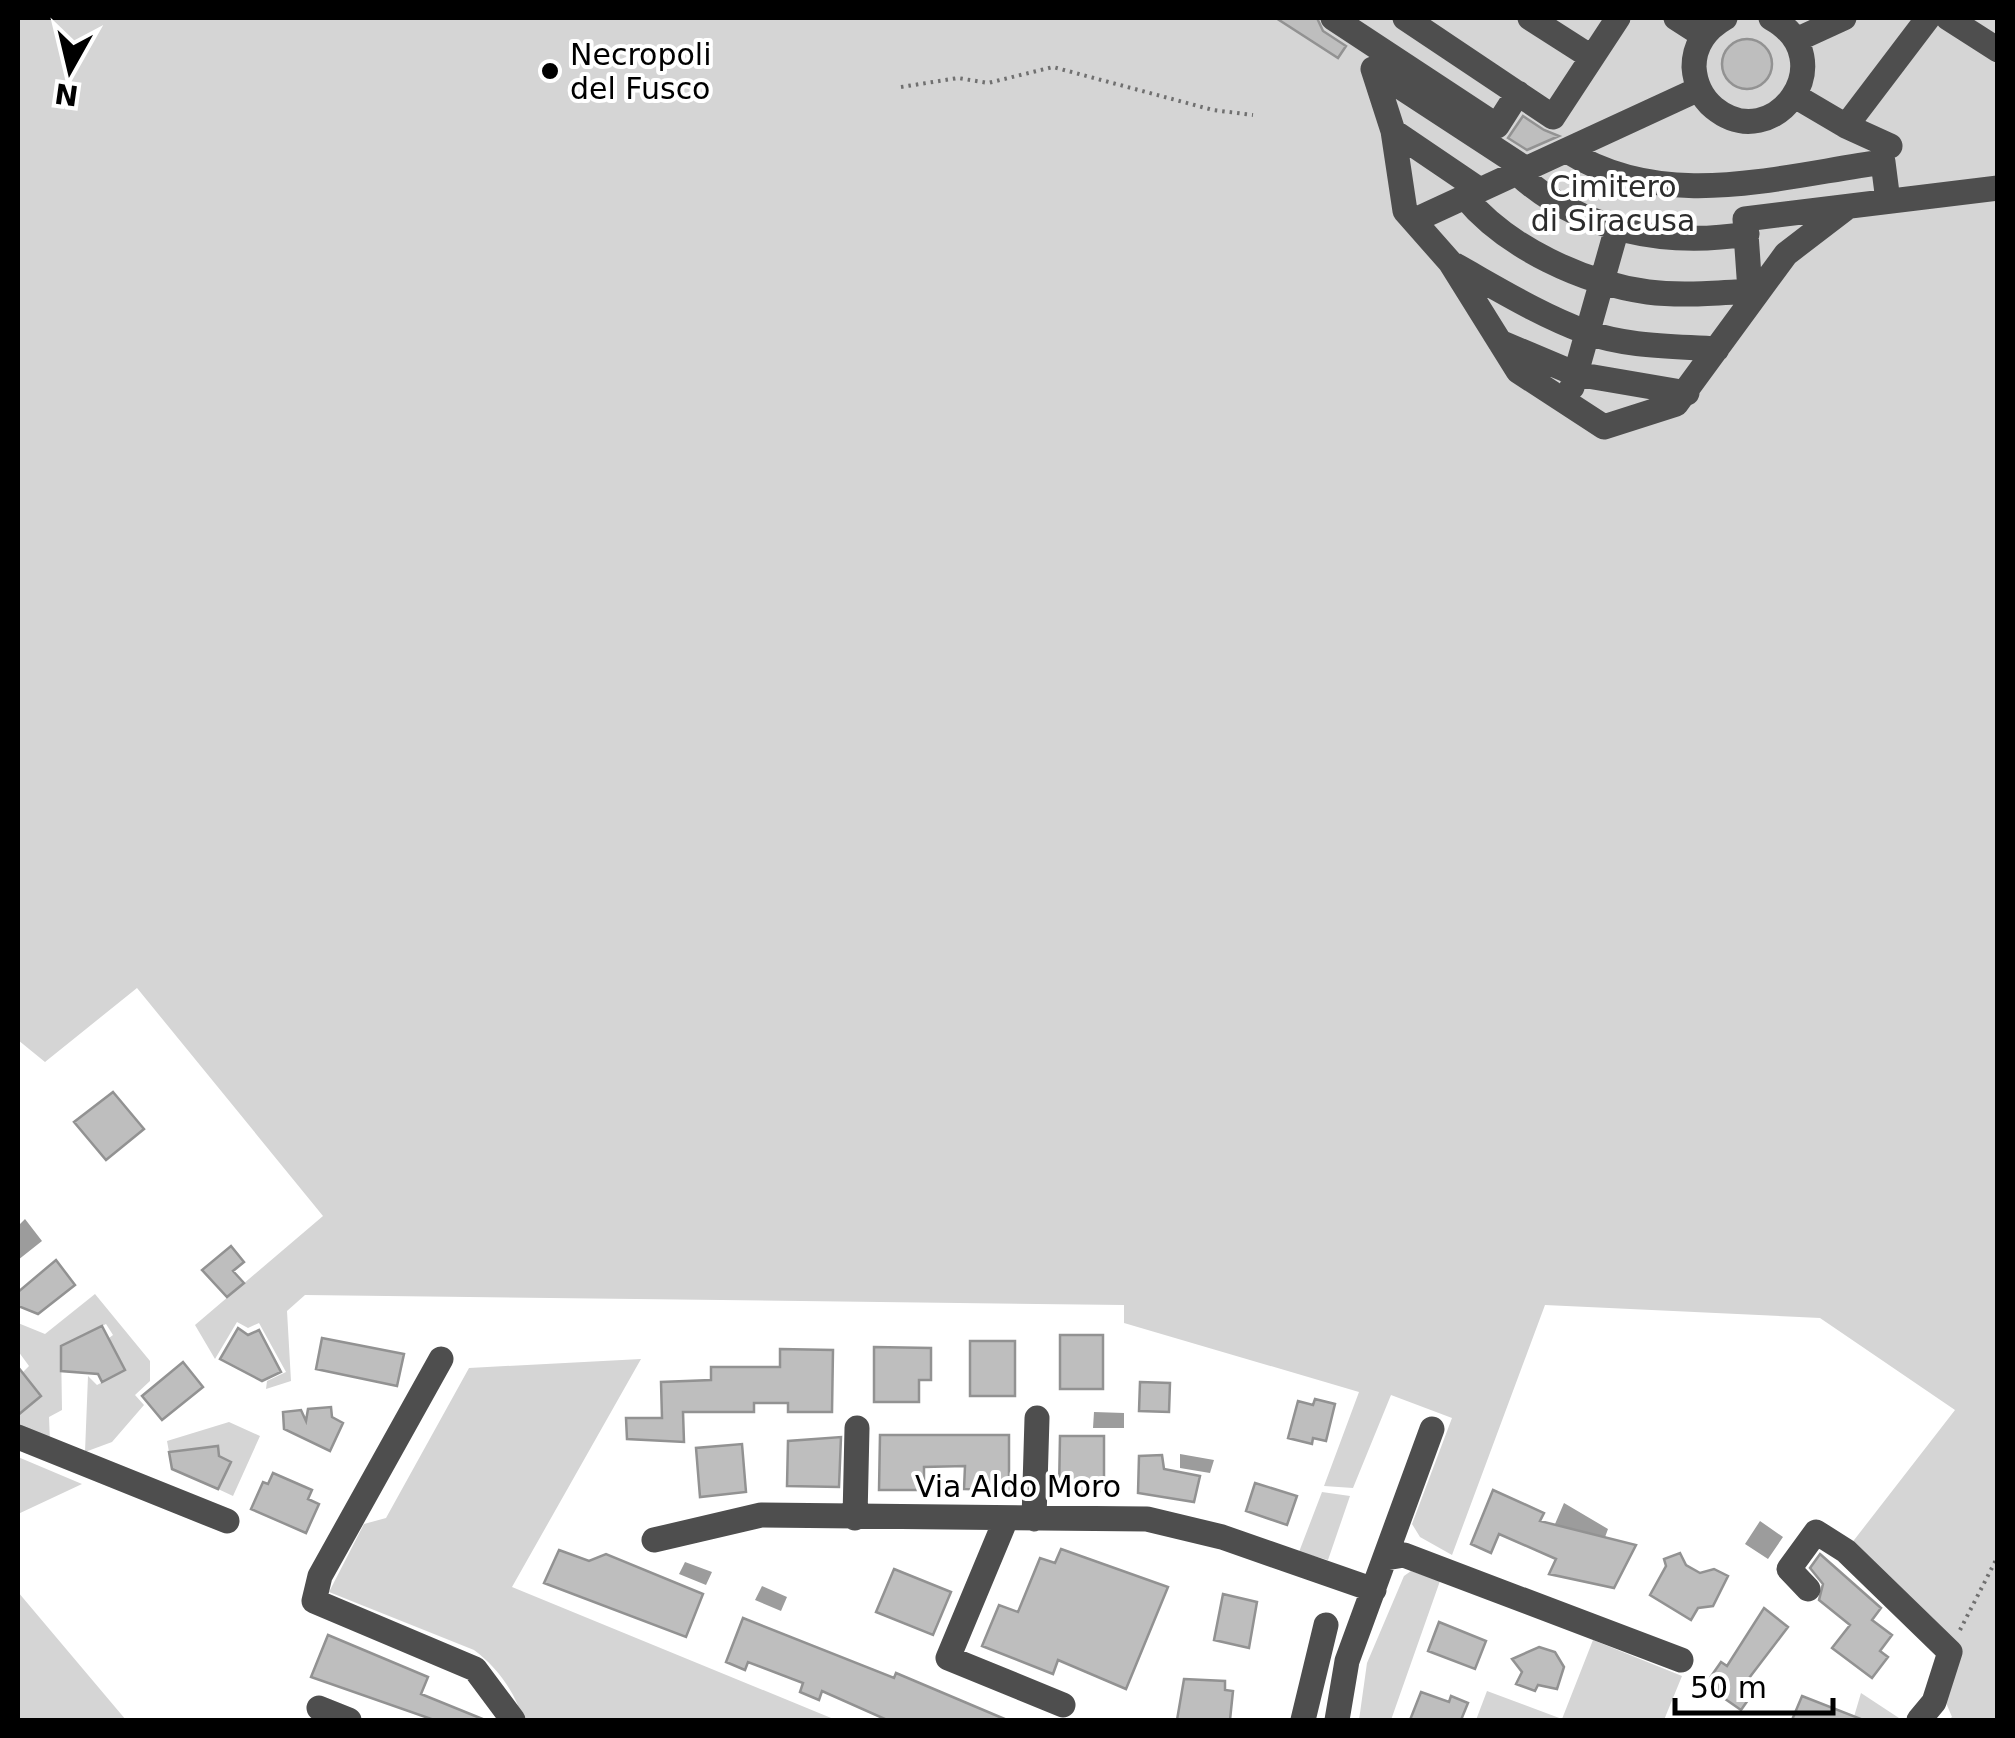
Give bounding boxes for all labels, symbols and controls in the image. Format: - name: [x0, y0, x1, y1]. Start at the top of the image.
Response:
- north arrow: [20, 20, 120, 120]
- place label: Necropoli del Fusco: [570, 37, 712, 106]
- marker: Necropoli del Fusco: [539, 60, 561, 82]
- text: N: [53, 76, 80, 112]
- park label: Cimitero di Siracusa: [1531, 169, 1695, 238]
- street label: Via Aldo Moro: [915, 1469, 1121, 1504]
- scale bar: [1675, 1653, 1832, 1715]
- text: 50 m: [1690, 1670, 1767, 1705]

